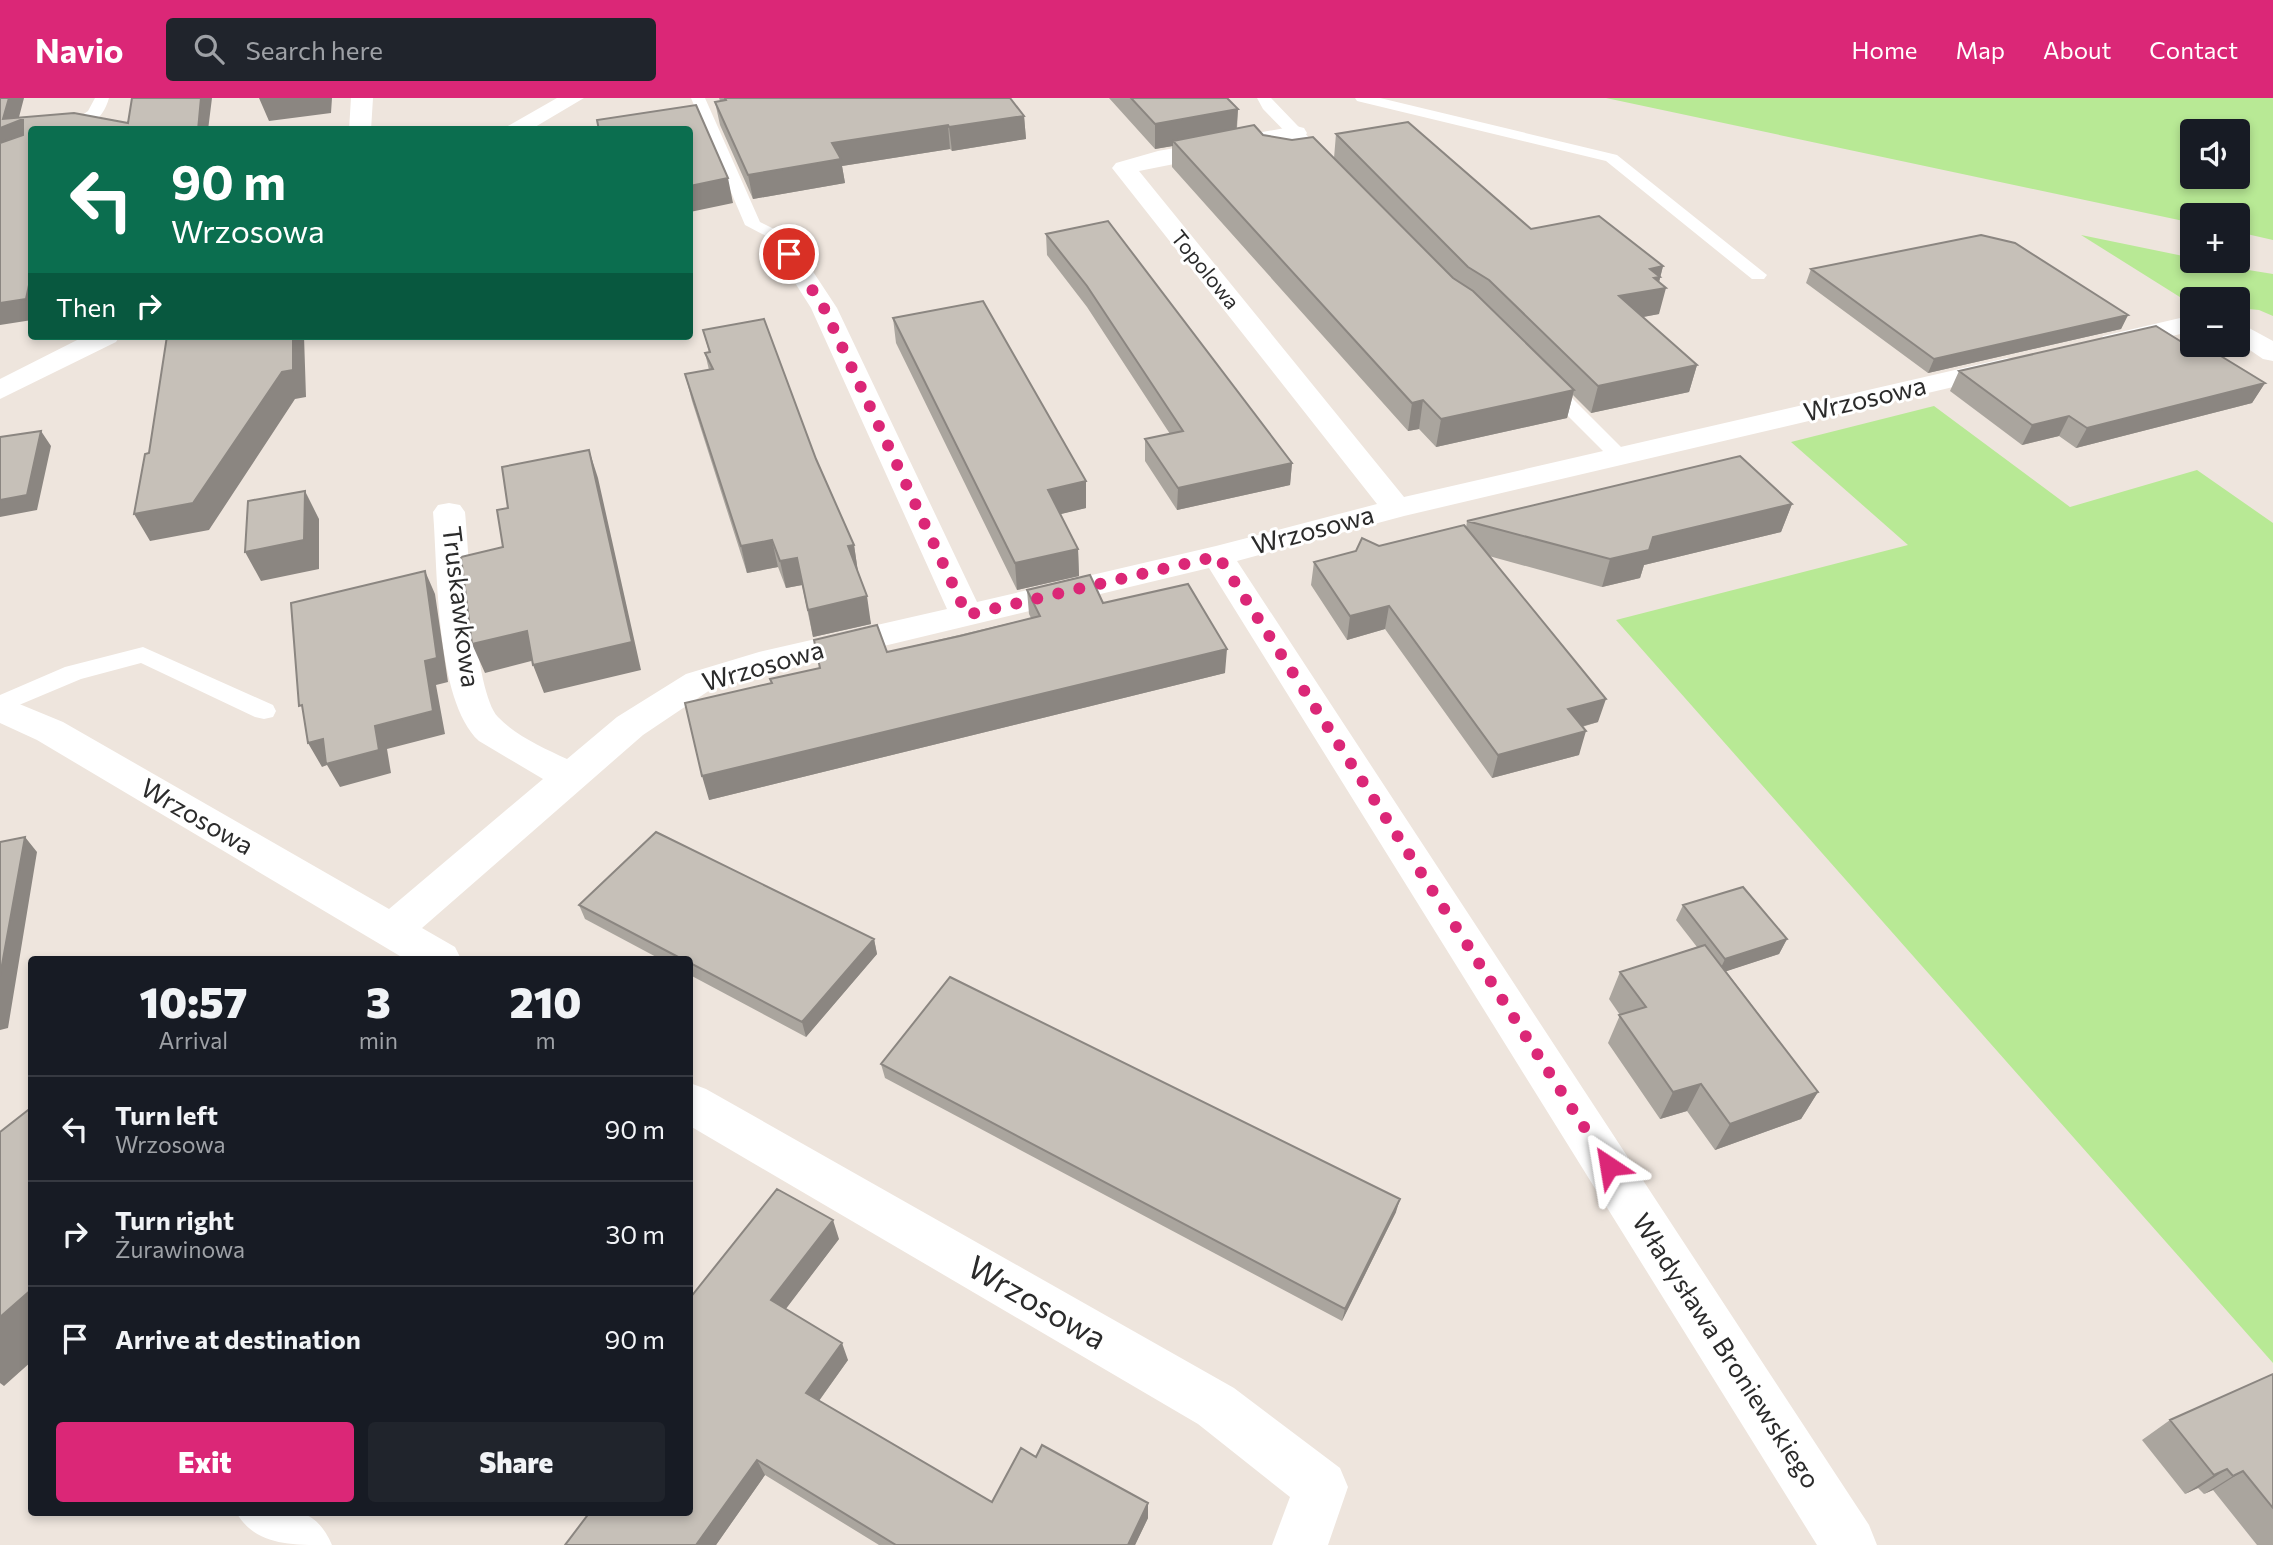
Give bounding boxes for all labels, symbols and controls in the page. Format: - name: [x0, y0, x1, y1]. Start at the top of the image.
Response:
- search box: [166, 18, 656, 81]
- text: Navio: [35, 29, 124, 70]
- icon: search: [190, 30, 228, 68]
- text: Search here: [246, 34, 383, 65]
- text: Home: [1852, 35, 1918, 64]
- text: Map: [1956, 35, 2005, 64]
- text: About: [2043, 35, 2111, 64]
- text: Contact: [2149, 35, 2238, 64]
- map controls: [2180, 119, 2250, 357]
- button: sound: [2180, 119, 2250, 189]
- text: 90 m: [171, 150, 286, 210]
- icon: left: [56, 154, 147, 245]
- button: +: [2180, 203, 2250, 273]
- text: Wrzosowa: [171, 210, 325, 250]
- pin: [759, 224, 819, 284]
- street label: Topolowa: [1167, 224, 1246, 314]
- icon: arrive: [770, 235, 808, 273]
- icon: right: [130, 287, 168, 325]
- button: −: [2180, 287, 2250, 357]
- text: Then: [56, 291, 116, 322]
- street label: Wrzosowa: [1800, 368, 1929, 427]
- street label: Wrzosowa: [1248, 497, 1377, 560]
- street label: Truskawkowa: [437, 524, 488, 689]
- street label: Wrzosowa: [698, 632, 827, 697]
- street label: Wrzosowa: [136, 771, 260, 860]
- text: 10:57: [139, 975, 247, 1027]
- text: 3: [366, 975, 391, 1027]
- text: 210: [509, 975, 581, 1027]
- text: Arrival: [159, 1026, 228, 1054]
- text: min: [359, 1026, 398, 1054]
- text: m: [535, 1026, 555, 1054]
- text: Turn left: [115, 1099, 218, 1130]
- icon: left: [56, 1110, 94, 1148]
- text: 90 m: [605, 1113, 665, 1144]
- position arrow: [1572, 1129, 1646, 1203]
- text: Wrzosowa: [115, 1130, 225, 1158]
- text: Turn right: [115, 1204, 234, 1235]
- street label: Władysława Broniewskiego: [1627, 1207, 1828, 1493]
- icon: right: [56, 1215, 94, 1253]
- text: 30 m: [606, 1218, 665, 1249]
- text: Żurawinowa: [115, 1235, 245, 1263]
- street label: Wrzosowa: [961, 1246, 1115, 1357]
- icon: arrive: [56, 1320, 94, 1358]
- text: Arrive at destination: [115, 1323, 361, 1354]
- text: 90 m: [605, 1323, 665, 1354]
- button: Exit: [56, 1422, 354, 1502]
- button: Share: [368, 1422, 665, 1502]

